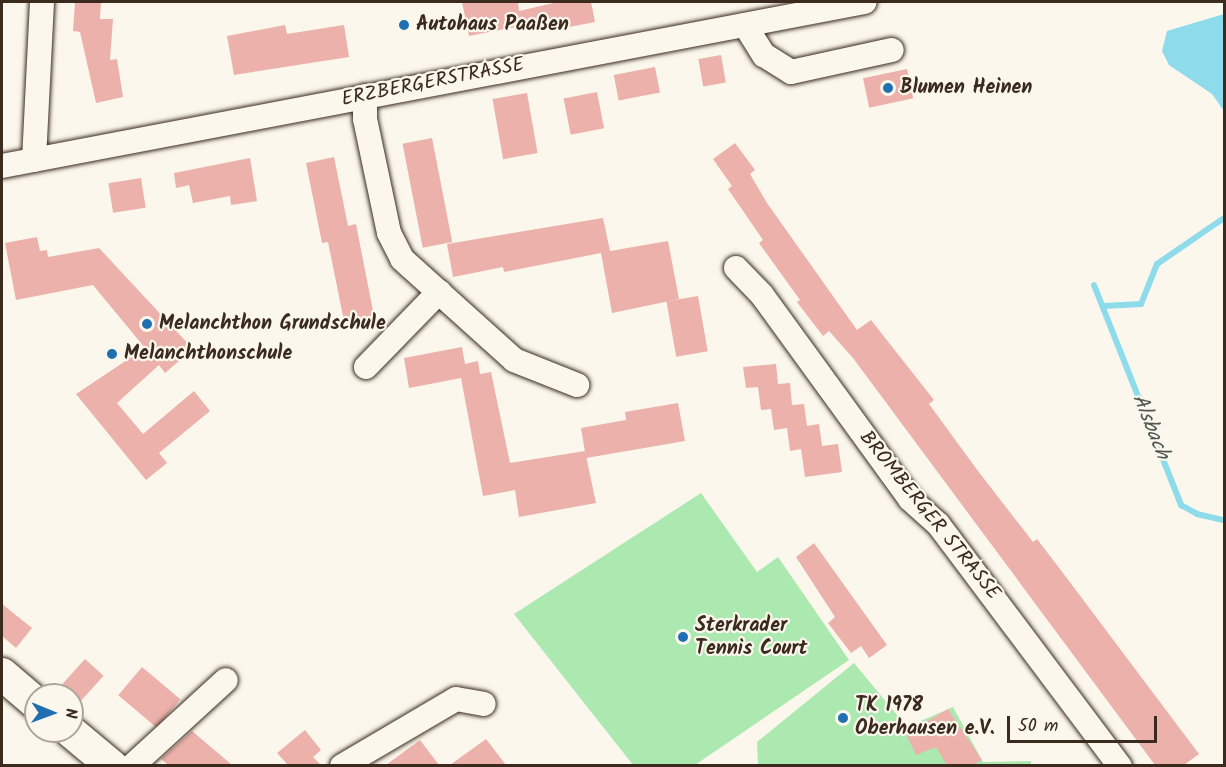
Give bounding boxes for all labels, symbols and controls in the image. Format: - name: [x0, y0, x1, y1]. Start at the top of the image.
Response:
- place label: Autohaus Paaßen: [416, 13, 569, 37]
- marker: Autohaus Paaßen: [397, 18, 411, 32]
- street label: ERZBERGERSTRASSE: [340, 54, 526, 112]
- place label: Blumen Heinen: [900, 76, 1032, 100]
- marker: Blumen Heinen: [881, 81, 895, 95]
- place label: Melanchthon Grundschule: [159, 312, 386, 336]
- marker: Melanchthon Grundschule: [140, 317, 154, 331]
- place label: Melanchthonschule: [124, 342, 292, 366]
- marker: Melanchthonschule: [105, 347, 119, 361]
- water label: Alsbach: [1126, 391, 1174, 463]
- street label: BROMBERGER STRASSE: [854, 427, 1004, 605]
- place label: Sterkrader Tennis Court: [695, 614, 807, 661]
- marker: Sterkrader Tennis Court: [676, 630, 690, 644]
- north arrow: [24, 683, 84, 743]
- place label: TK 1978 Oberhausen e.V.: [855, 694, 995, 741]
- scale bar: [1010, 704, 1160, 742]
- text: N: [58, 708, 83, 719]
- marker: TK 1978 Oberhausen e.V.: [836, 711, 850, 725]
- text: 50 m: [1018, 712, 1058, 741]

